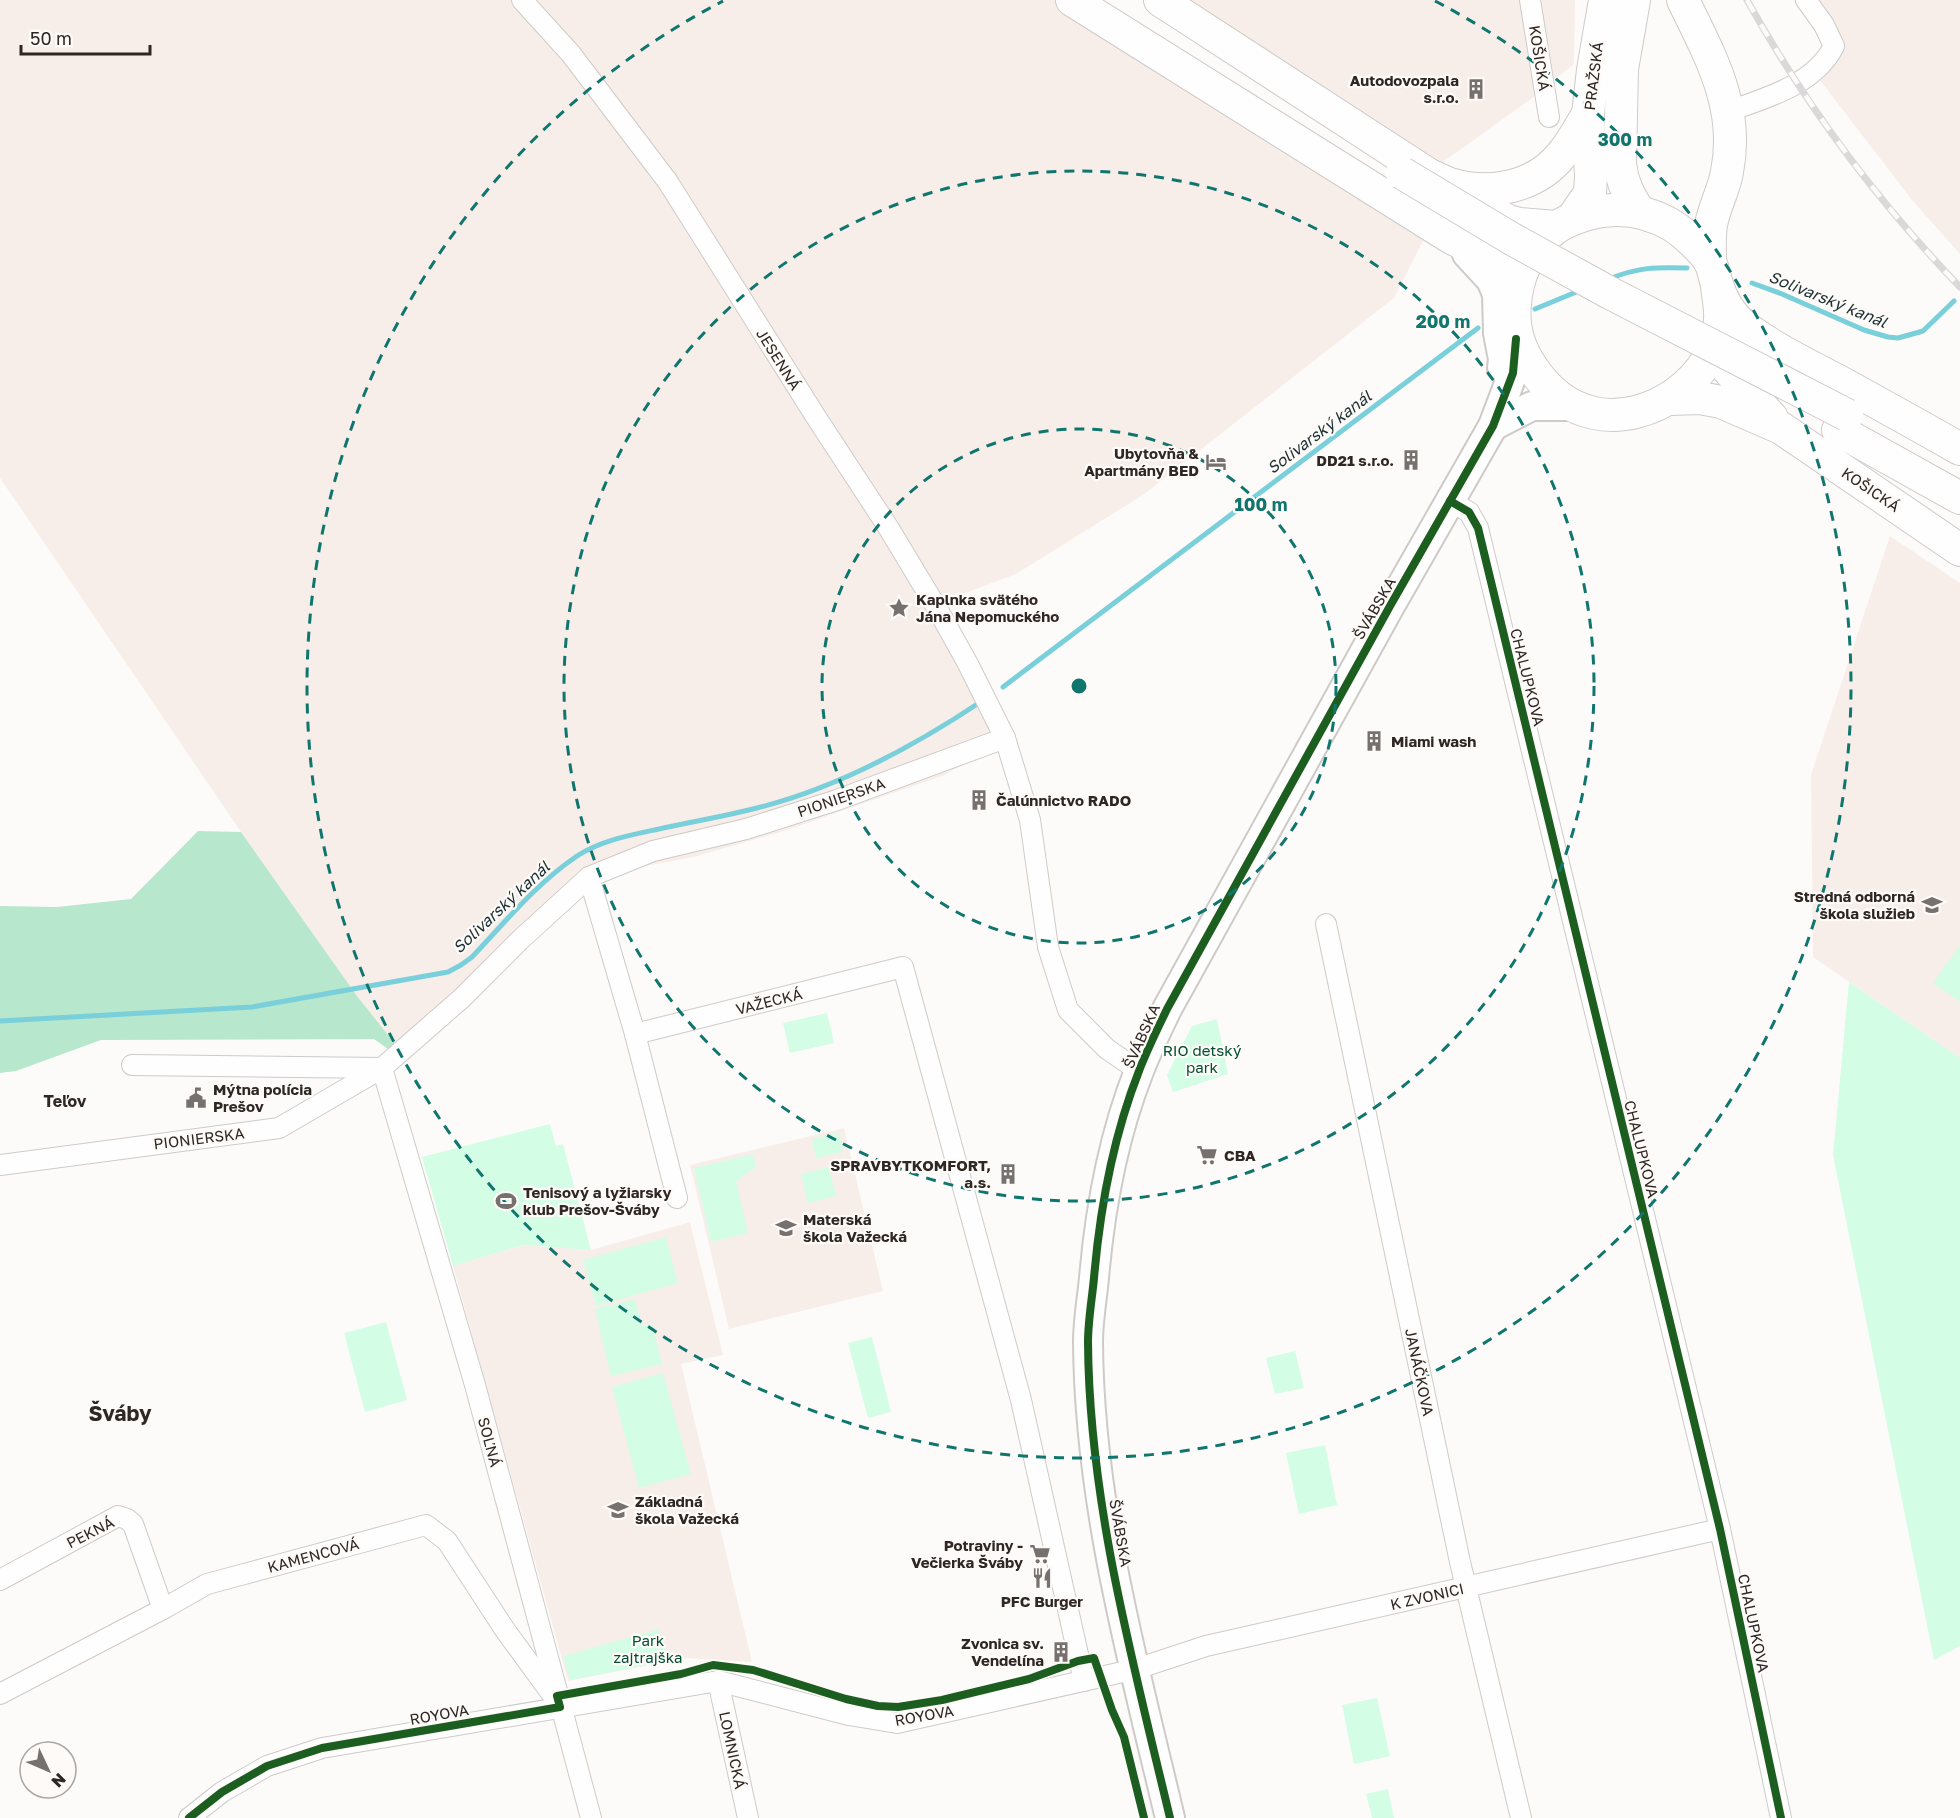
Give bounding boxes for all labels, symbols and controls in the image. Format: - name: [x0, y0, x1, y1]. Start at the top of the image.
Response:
- scale bar: [21, 18, 150, 56]
- street label: KOŠICKÁ: [1526, 24, 1554, 92]
- text: 50 m: [30, 27, 72, 49]
- street label: PRAŽSKÁ: [1580, 41, 1606, 111]
- place label: Autodovozpala s.r.o.: [1350, 71, 1459, 106]
- building icon: Autodovozpala s.r.o.: [1464, 77, 1488, 101]
- text: 300 m: [1598, 128, 1652, 150]
- water label: Solivarský kanál: [1766, 266, 1891, 332]
- text: 200 m: [1416, 310, 1470, 332]
- street label: JESENNÁ: [753, 325, 805, 393]
- water label: Solivarský kanál: [1263, 386, 1376, 478]
- place label: Ubytovňa & Apartmány BED: [1084, 444, 1199, 479]
- building icon: DD21 s.r.o.: [1399, 448, 1423, 472]
- hotel icon: Ubytovňa & Apartmány BED: [1204, 450, 1228, 474]
- place label: DD21 s.r.o.: [1316, 451, 1394, 469]
- street label: KOŠICKÁ: [1838, 463, 1904, 515]
- text: 100 m: [1235, 493, 1287, 515]
- street label: ŠVÁBSKA: [1349, 574, 1399, 642]
- place label: Kaplnka svätého Jána Nepomuckého: [916, 590, 1059, 625]
- place icon: Kaplnka svätého Jána Nepomuckého: [887, 596, 911, 620]
- street label: CHALUPKOVA: [1507, 626, 1549, 728]
- centre of rings: [1069, 676, 1089, 696]
- building icon: Miami wash: [1362, 729, 1386, 753]
- place label: Miami wash: [1391, 732, 1476, 750]
- street label: PIONIERSKA: [795, 774, 887, 820]
- building icon: Čalúnnictvo RADO: [967, 788, 991, 812]
- place label: Čalúnnictvo RADO: [996, 791, 1131, 809]
- water label: Solivarský kanál: [448, 856, 554, 957]
- place label: Stredná odborná škola služieb: [1794, 887, 1915, 922]
- school or university icon: Stredná odborná škola služieb: [1920, 893, 1944, 917]
- street label: VAŽECKÁ: [734, 984, 804, 1018]
- street label: ŠVÁBSKA: [1119, 1001, 1163, 1071]
- park label: RIO detský park: [1163, 1041, 1242, 1076]
- place label: Mýtna polícia Prešov: [213, 1080, 312, 1115]
- public building icon: Mýtna polícia Prešov: [184, 1086, 208, 1110]
- district label: Teľov: [44, 1091, 87, 1111]
- street label: CHALUPKOVA: [1621, 1098, 1663, 1200]
- street label: PIONIERSKA: [153, 1123, 245, 1153]
- supermarket icon: CBA: [1195, 1143, 1219, 1167]
- place label: CBA: [1224, 1146, 1256, 1164]
- place label: SPRAVBYTKOMFORT, a.s.: [830, 1156, 991, 1191]
- building icon: SPRAVBYTKOMFORT, a.s.: [996, 1162, 1020, 1186]
- place label: Tenisový a lyžiarsky klub Prešov-Šváby: [523, 1183, 672, 1218]
- sports icon: Tenisový a lyžiarsky klub Prešov-Šváby: [494, 1189, 518, 1213]
- place label: Materská škola Važecká: [803, 1210, 907, 1245]
- school or university icon: Materská škola Važecká: [774, 1216, 798, 1240]
- street label: JANÁČKOVA: [1402, 1327, 1438, 1417]
- district label: Šváby: [89, 1400, 152, 1426]
- street label: SOĽNÁ: [475, 1415, 505, 1469]
- place label: Základná škola Važecká: [635, 1492, 739, 1527]
- school or university icon: Základná škola Važecká: [606, 1498, 630, 1522]
- street label: ŠVÁBSKA: [1106, 1498, 1136, 1568]
- street label: PEKNÁ: [63, 1512, 117, 1552]
- street label: KAMENCOVÁ: [265, 1534, 361, 1576]
- place label: Potraviny - Večierka Šváby: [911, 1536, 1023, 1571]
- supermarket icon: Potraviny - Večierka Šváby: [1028, 1542, 1052, 1566]
- restaurant icon: PFC Burger: [1030, 1566, 1054, 1590]
- street label: CHALUPKOVA: [1735, 1572, 1773, 1674]
- street label: K ZVONICI: [1388, 1579, 1466, 1613]
- place label: PFC Burger: [1001, 1592, 1083, 1610]
- park label: Park zajtrajška: [613, 1631, 683, 1666]
- place label: Zvonica sv. Vendelína: [961, 1634, 1044, 1669]
- building icon: Zvonica sv. Vendelína: [1049, 1640, 1073, 1664]
- street label: ROYOVA: [408, 1700, 470, 1728]
- street label: ROYOVA: [893, 1701, 955, 1729]
- street label: LOMNICKÁ: [716, 1710, 750, 1790]
- north arrow: [18, 1740, 78, 1800]
- text: N: [47, 1769, 70, 1792]

